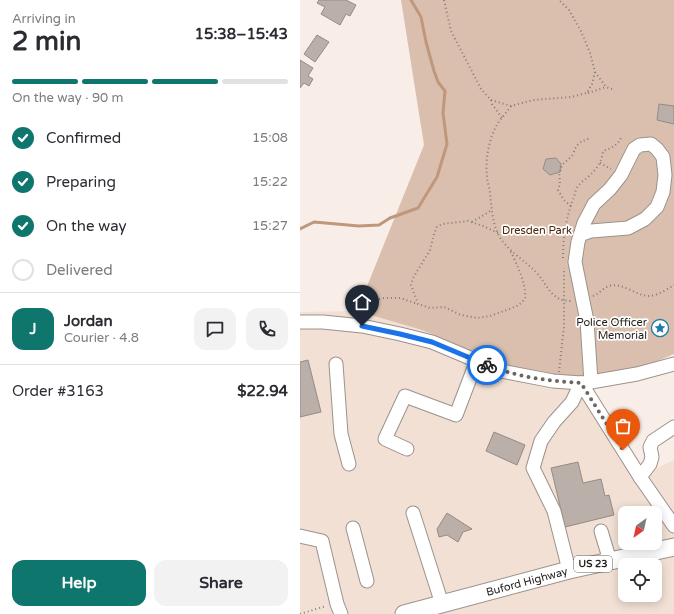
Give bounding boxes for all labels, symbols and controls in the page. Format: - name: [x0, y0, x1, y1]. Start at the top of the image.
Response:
- text: Arriving in: [12, 11, 76, 27]
- text: 15:38–15:43: [195, 25, 288, 43]
- text: 2 min: [12, 26, 81, 57]
- text: On the way · 90 m: [12, 90, 124, 106]
- icon: check: [12, 127, 34, 149]
- text: Confirmed: [46, 129, 121, 147]
- text: 15:08: [252, 130, 288, 146]
- icon: check: [12, 171, 34, 193]
- text: Preparing: [46, 173, 116, 191]
- text: 15:22: [252, 174, 288, 190]
- icon: check: [12, 215, 34, 237]
- text: On the way: [46, 217, 126, 235]
- text: 15:27: [252, 218, 288, 234]
- park label: Dresden Park: [502, 224, 572, 237]
- text: Delivered: [46, 261, 113, 279]
- pin: [345, 285, 379, 326]
- icon: home: [351, 291, 373, 313]
- button: chat: [194, 308, 236, 350]
- button: phone: [246, 308, 288, 350]
- text: Jordan: [64, 312, 113, 330]
- place label: Police Officer Memorial: [576, 316, 648, 342]
- place icon: Police Officer Memorial: [650, 318, 670, 338]
- text: J: [30, 320, 37, 338]
- text: Courier · 4.8: [64, 330, 139, 346]
- courier: [467, 345, 507, 385]
- icon: bike: [476, 354, 498, 376]
- text: Order #3163: [12, 382, 104, 400]
- text: $22.94: [237, 382, 288, 400]
- pin: [606, 409, 640, 450]
- icon: bag: [612, 415, 634, 437]
- north arrow: [618, 506, 662, 550]
- map controls: [618, 506, 662, 602]
- road number: US 23: [574, 556, 612, 572]
- button: locate: [618, 558, 662, 602]
- button: Help: [12, 560, 146, 606]
- button: Share: [154, 560, 288, 606]
- street label: Buford Highway: [484, 564, 569, 598]

